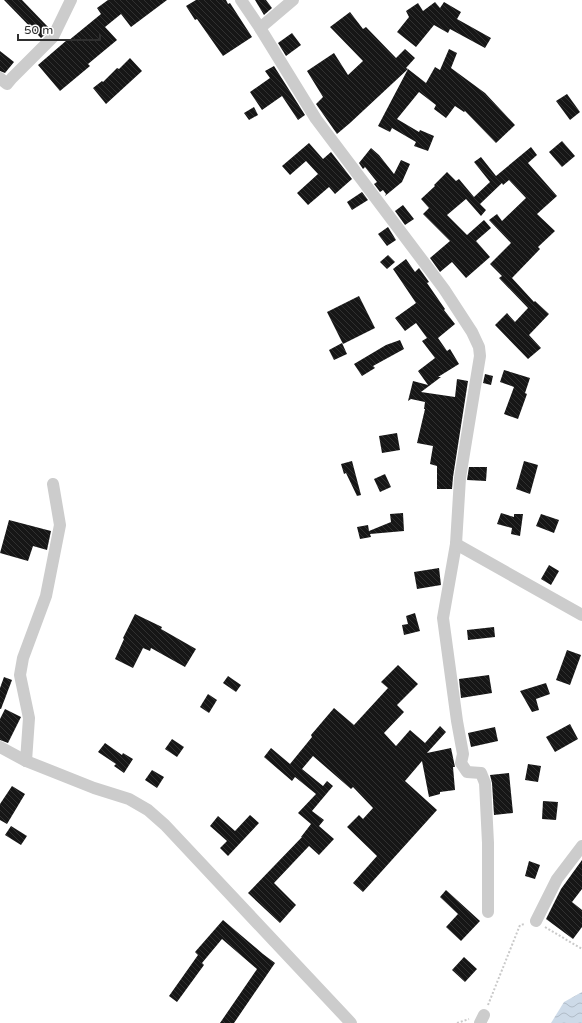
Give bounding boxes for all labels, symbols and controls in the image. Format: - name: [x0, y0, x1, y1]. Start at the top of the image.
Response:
- scale bar: [18, 16, 100, 42]
- text: 50 m: [24, 23, 53, 37]

